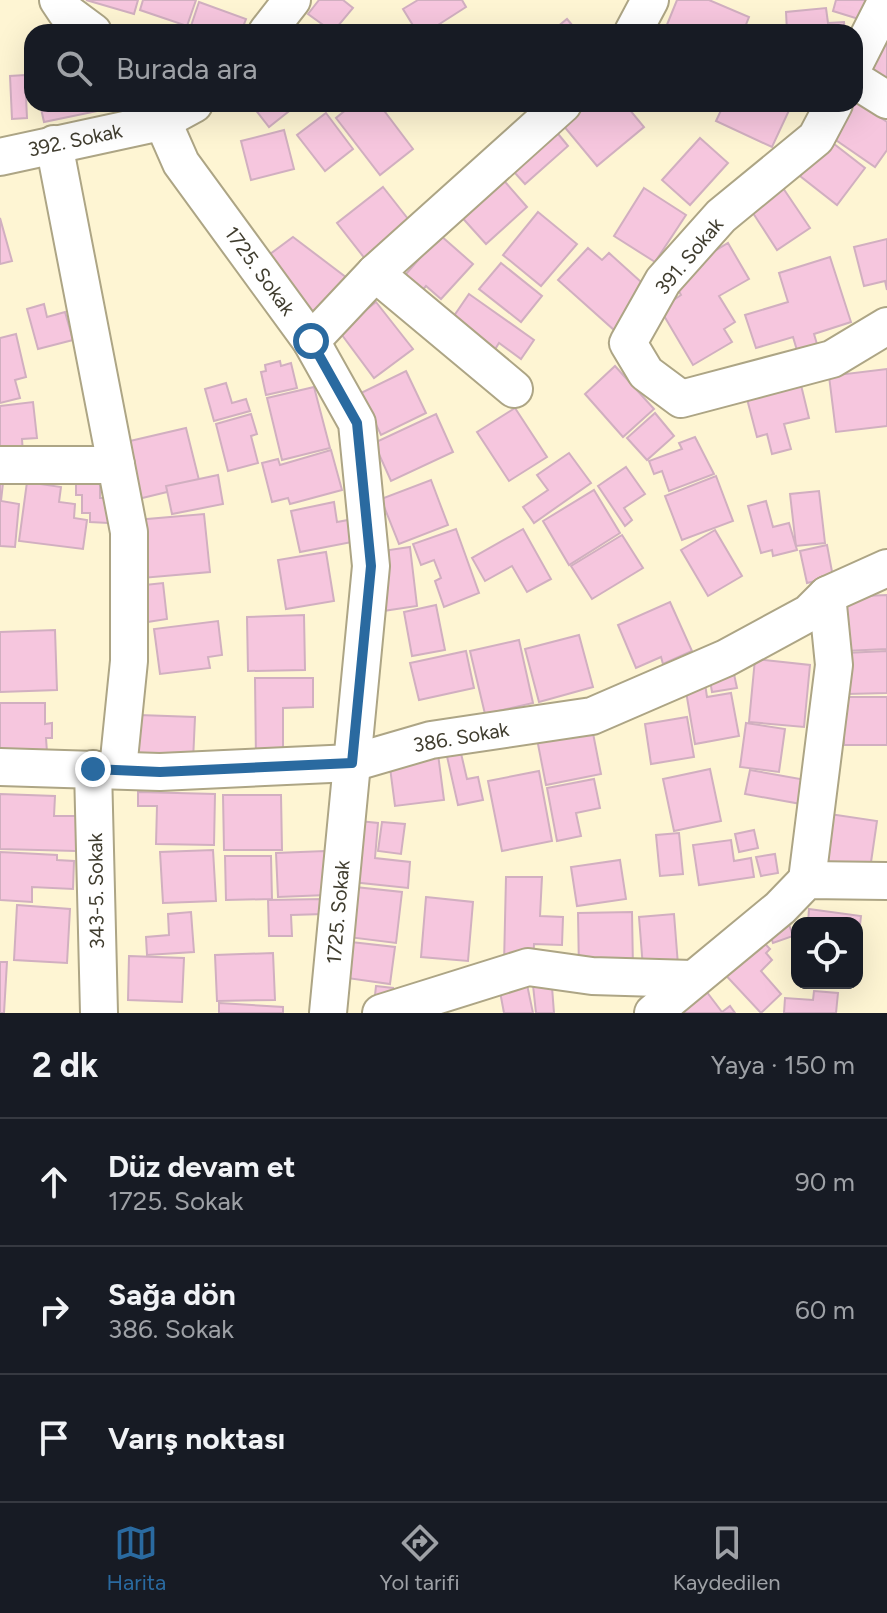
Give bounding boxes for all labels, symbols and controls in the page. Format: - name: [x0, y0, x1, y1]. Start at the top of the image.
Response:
- search box: [24, 24, 863, 112]
- icon: search: [52, 46, 96, 90]
- text: Burada ara: [116, 50, 258, 87]
- street label: 392. Sokak: [26, 118, 125, 162]
- street label: 391. Sokak: [650, 213, 728, 299]
- street label: 1725. Sokak: [220, 222, 300, 320]
- route start: [293, 323, 329, 359]
- street label: 386. Sokak: [411, 717, 511, 757]
- route end: [75, 751, 111, 787]
- street label: 343-5. Sokak: [83, 832, 109, 949]
- street label: 1725. Sokak: [322, 859, 355, 965]
- map controls: [791, 917, 863, 989]
- button: locate: [791, 917, 863, 989]
- text: 2 dk: [32, 1045, 98, 1086]
- text: Yaya · 150 m: [711, 1049, 855, 1081]
- text: Düz devam et: [108, 1148, 295, 1185]
- icon: ahead: [32, 1160, 76, 1204]
- text: 90 m: [795, 1166, 855, 1198]
- text: 1725. Sokak: [108, 1185, 243, 1217]
- text: Sağa dön: [108, 1276, 236, 1313]
- icon: right: [32, 1288, 76, 1332]
- text: 60 m: [795, 1294, 855, 1326]
- text: 386. Sokak: [108, 1313, 234, 1345]
- icon: arrive: [32, 1416, 76, 1460]
- text: Varış noktası: [108, 1420, 285, 1457]
- tab: Harita: [107, 1521, 166, 1596]
- tab: Yol tarifi: [379, 1521, 460, 1596]
- tab: Kaydedilen: [673, 1521, 780, 1596]

